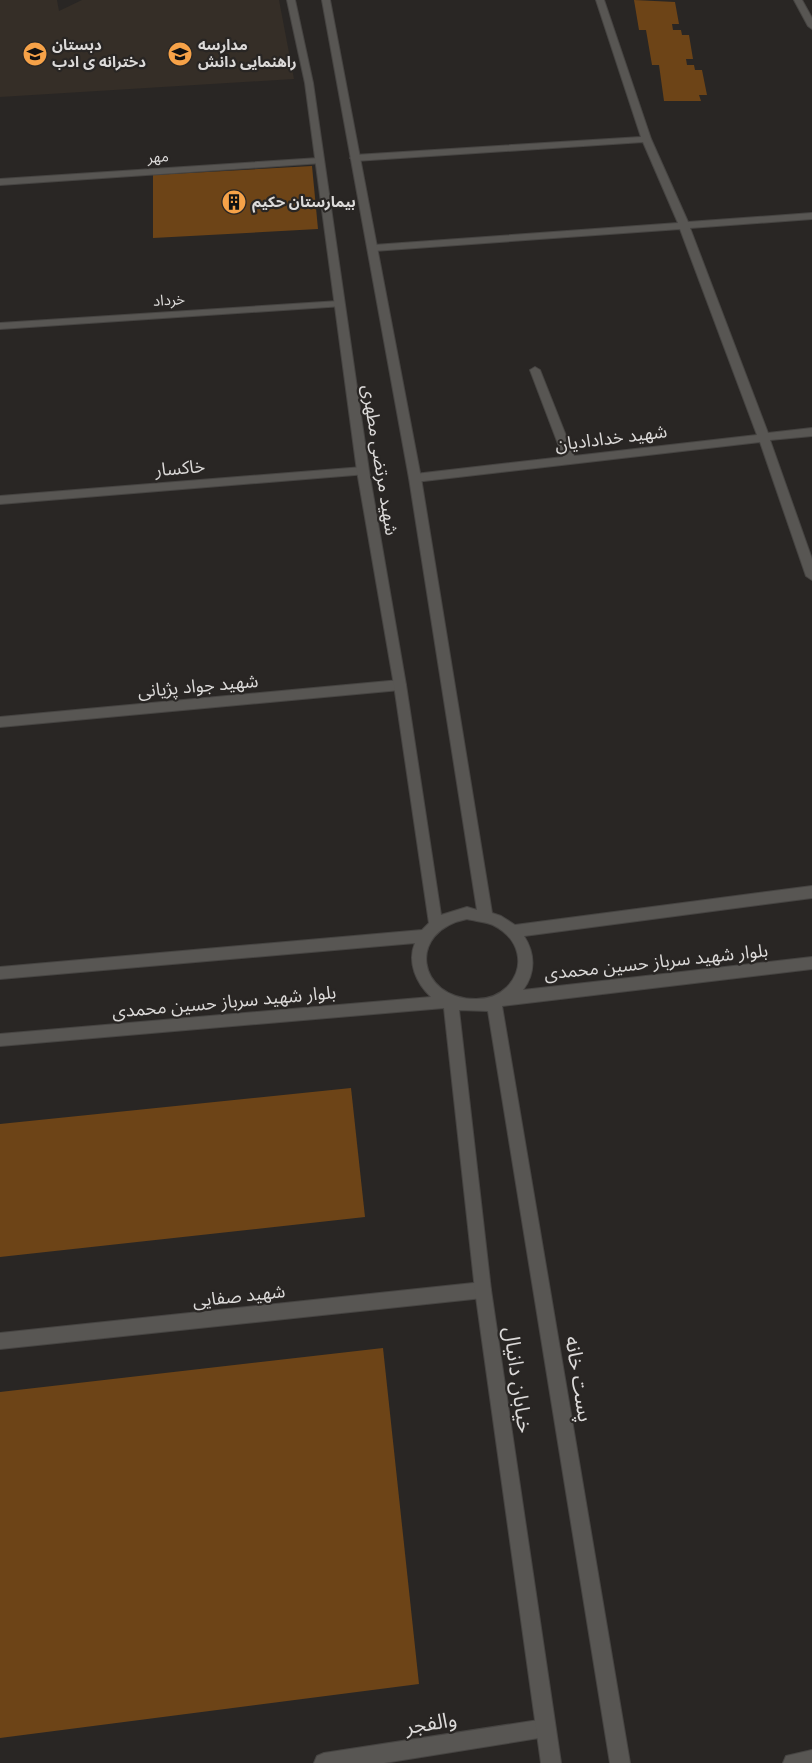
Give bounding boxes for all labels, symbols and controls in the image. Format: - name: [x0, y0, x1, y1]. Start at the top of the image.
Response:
- place label: دبستان دخترانه ی ادب: [52, 34, 146, 74]
- place label: مدارسه راهنمایی دانش: [198, 34, 297, 74]
- school or university icon: دبستان دخترانه ی ادب: [22, 41, 48, 67]
- school or university icon: مدارسه راهنمایی دانش: [167, 41, 193, 67]
- street label: مهر: [146, 145, 170, 170]
- building icon: بیمارستان حکیم: [221, 189, 247, 215]
- place label: بیمارستان حکیم: [252, 191, 356, 214]
- street label: خرداد: [152, 288, 186, 313]
- street label: شهید مرتضی مطهری: [354, 383, 405, 537]
- street label: شهید خدادادیان: [553, 418, 669, 459]
- street label: خاکسار: [153, 453, 206, 484]
- street label: شهید جواد پژیانی: [137, 668, 260, 705]
- street label: بلوار شهید سرباز حسین محمدی: [543, 937, 769, 988]
- street label: بلوار شهید سرباز حسین محمدی: [111, 979, 337, 1026]
- street label: شهید صفایی: [191, 1278, 287, 1315]
- street label: خیابان دانیال: [494, 1325, 540, 1435]
- street label: پست خانه: [555, 1334, 601, 1424]
- street label: والفجر: [402, 1704, 459, 1744]

